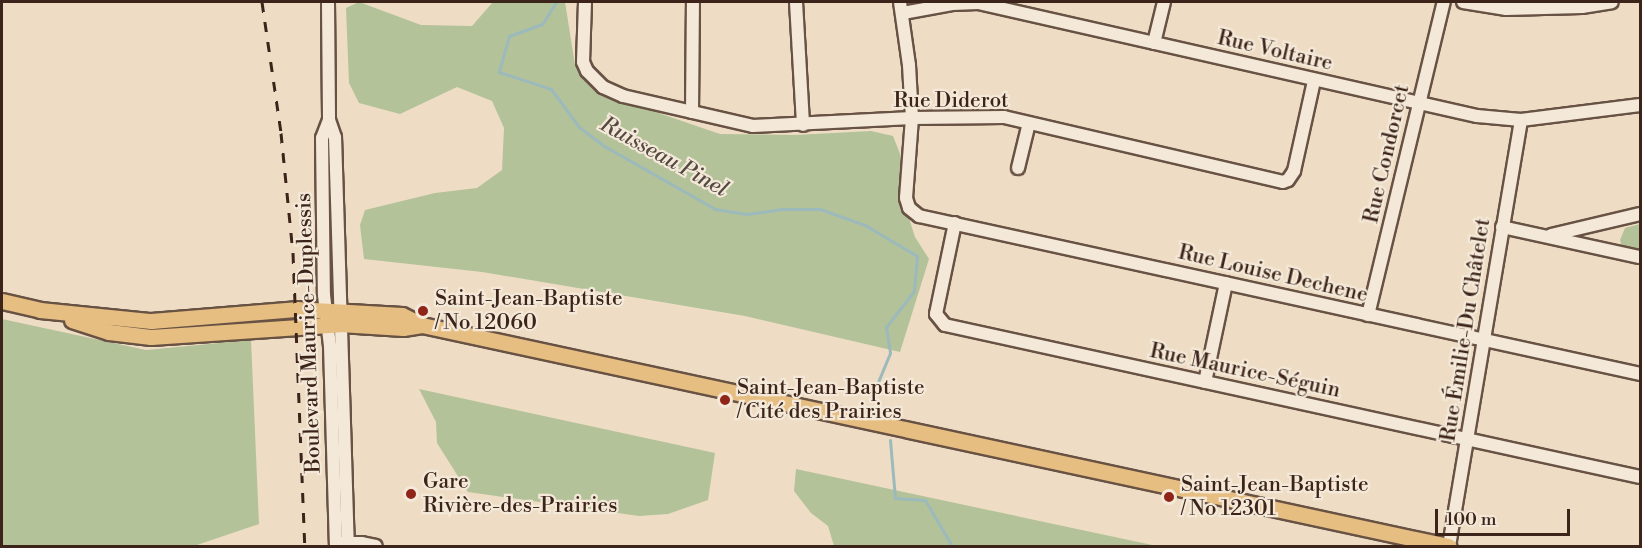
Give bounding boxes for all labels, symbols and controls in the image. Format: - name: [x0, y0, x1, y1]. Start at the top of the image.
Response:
- street label: Rue Voltaire: [1215, 26, 1335, 76]
- street label: Rue Condorcet: [1359, 82, 1415, 226]
- street label: Rue Diderot: [893, 88, 1009, 114]
- water label: Ruisseau Pinel: [596, 111, 732, 203]
- street label: Boulevard Maurice-Duplessis: [292, 193, 326, 473]
- street label: Rue Émilie-Du Châtelet: [1436, 217, 1496, 443]
- street label: Rue Louise Dechene: [1176, 240, 1370, 308]
- place label: Saint-Jean-Baptiste / No 12060: [435, 286, 623, 336]
- marker: Saint-Jean-Baptiste / No 12060: [416, 304, 430, 318]
- street label: Rue Maurice-Séguin: [1148, 339, 1342, 403]
- place label: Saint-Jean-Baptiste / Cité des Prairies: [737, 375, 925, 425]
- marker: Saint-Jean-Baptiste / Cité des Prairies: [718, 393, 732, 407]
- place label: Gare Rivière-des-Prairies: [423, 469, 617, 519]
- place label: Saint-Jean-Baptiste / No 12301: [1181, 472, 1369, 522]
- marker: Gare Rivière-des-Prairies: [404, 487, 418, 501]
- marker: Saint-Jean-Baptiste / No 12301: [1162, 490, 1176, 504]
- scale bar: [1438, 497, 1573, 535]
- text: 100 m: [1446, 508, 1497, 531]

